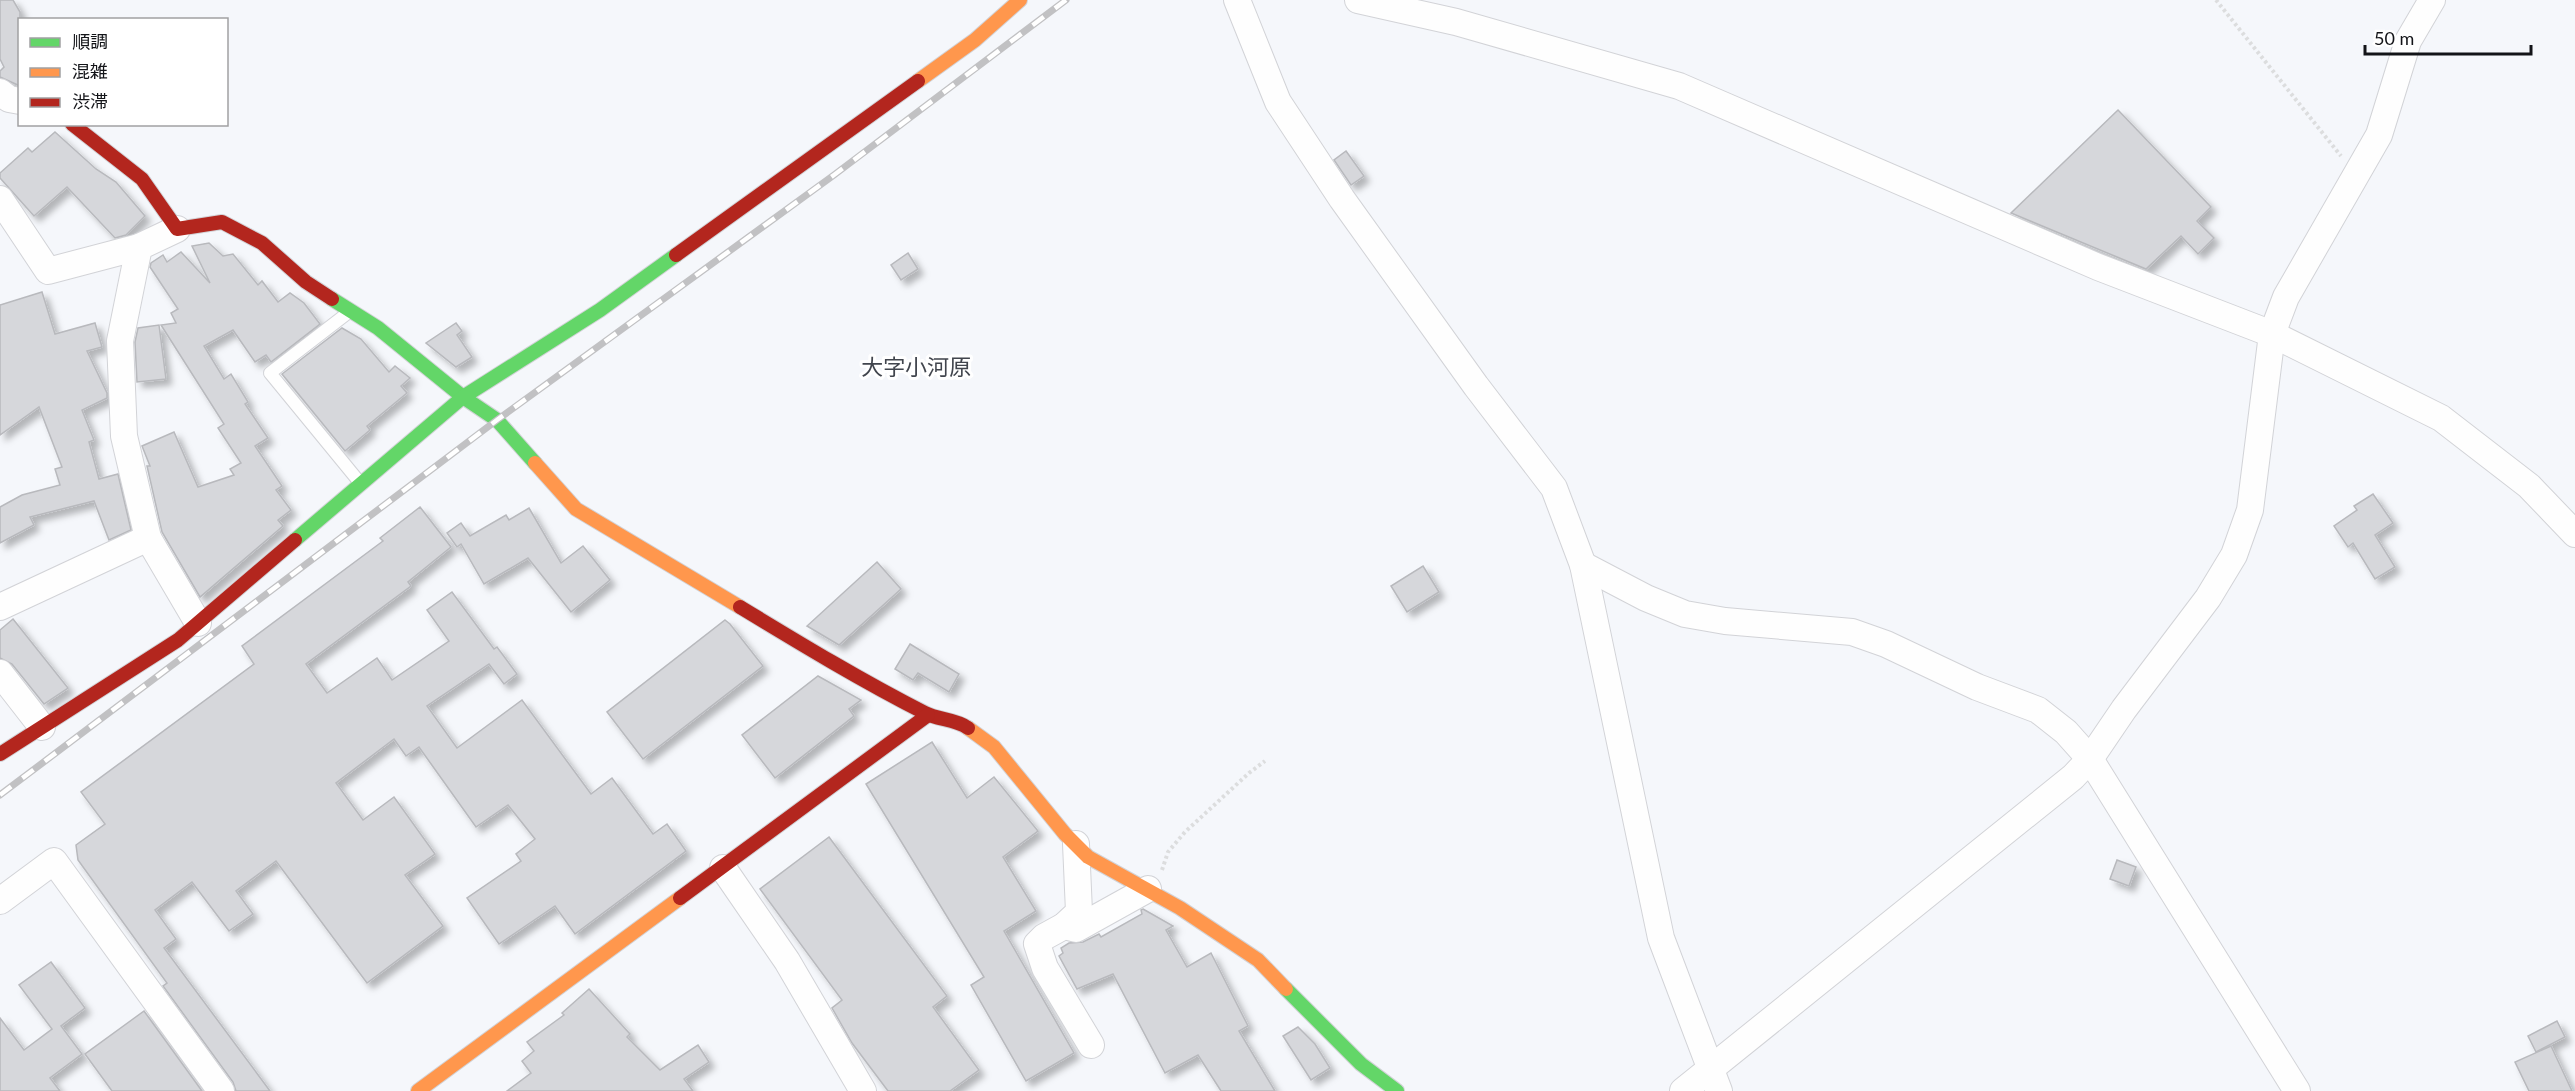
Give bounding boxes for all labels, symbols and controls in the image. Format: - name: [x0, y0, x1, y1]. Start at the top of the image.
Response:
- legend: [18, 18, 228, 126]
- scale bar: [2365, 18, 2532, 56]
- text: 50 m: [2374, 27, 2414, 49]
- text: 順調: [72, 30, 108, 52]
- text: 混雑: [72, 60, 108, 82]
- text: 渋滞: [72, 90, 108, 112]
- district label: 大字小河原: [861, 353, 971, 380]

